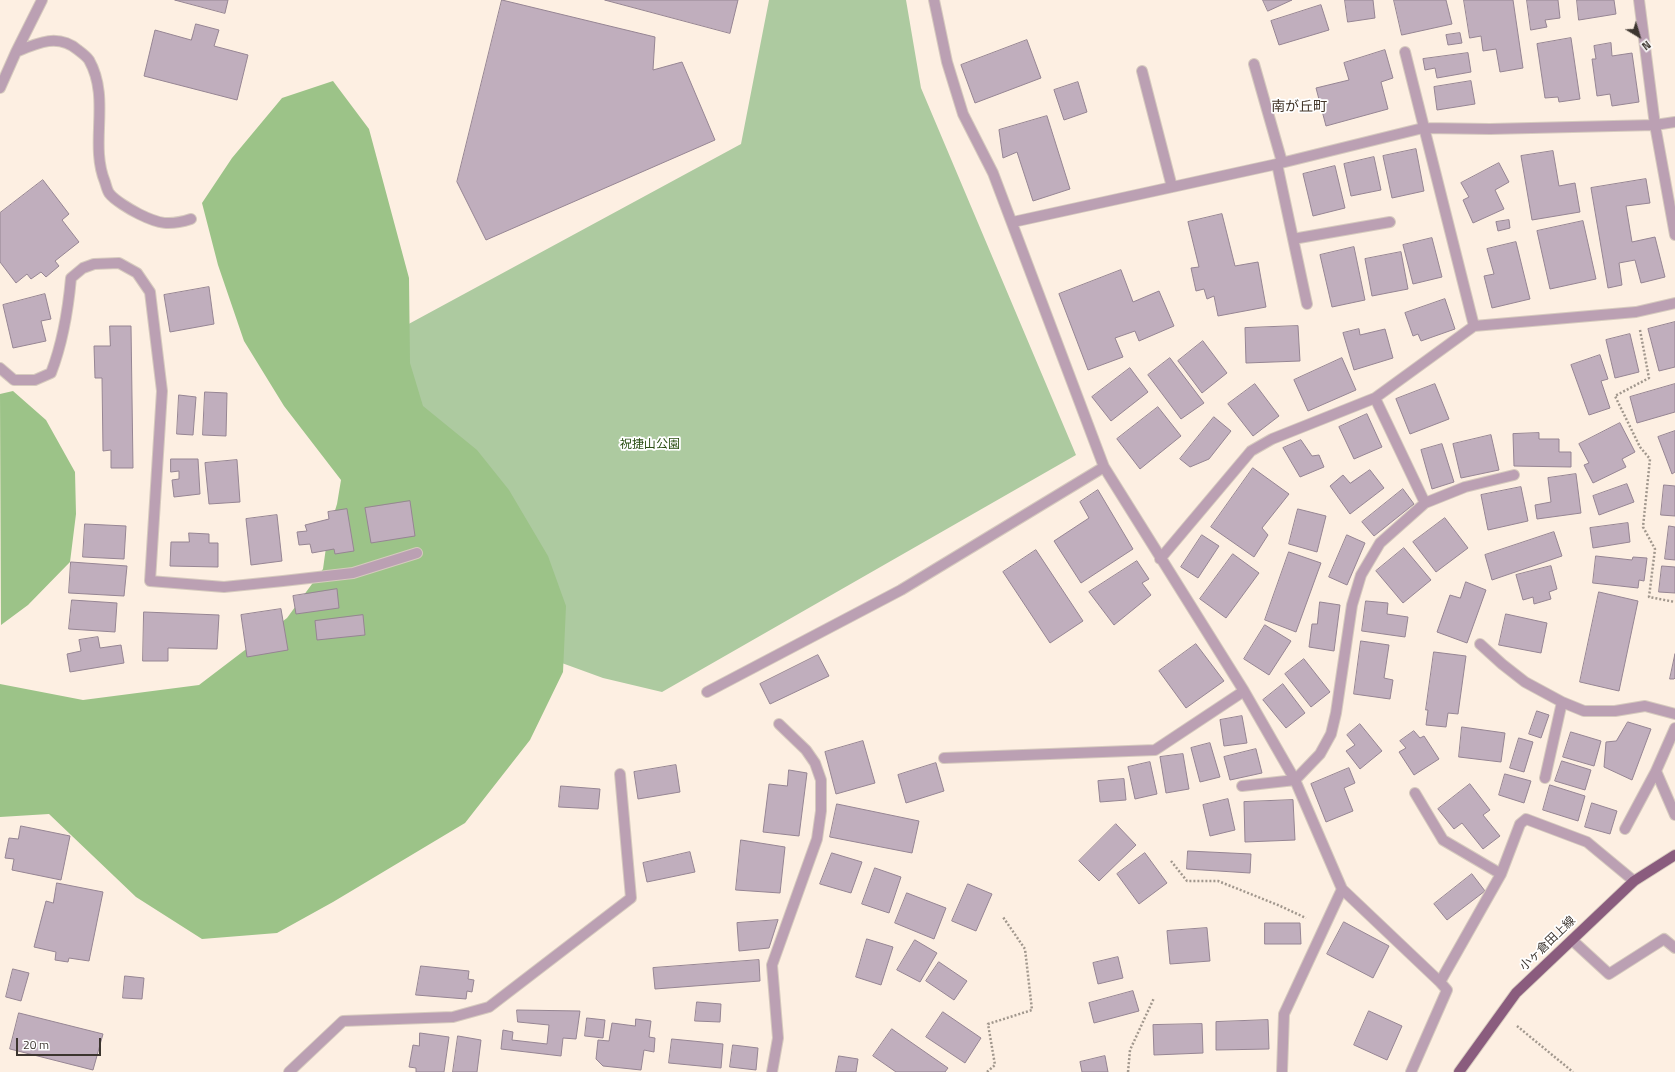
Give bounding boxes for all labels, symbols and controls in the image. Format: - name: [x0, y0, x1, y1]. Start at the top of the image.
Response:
- north arrow: [1619, 16, 1659, 56]
- text: N: [1638, 37, 1654, 54]
- district label: 南が丘町: [1271, 100, 1327, 116]
- park label: 祝捷山公園: [620, 438, 680, 452]
- street label: 小ヶ倉田上線: [1517, 914, 1579, 974]
- scale bar: [18, 1030, 103, 1056]
- text: 20 m: [23, 1035, 49, 1054]

